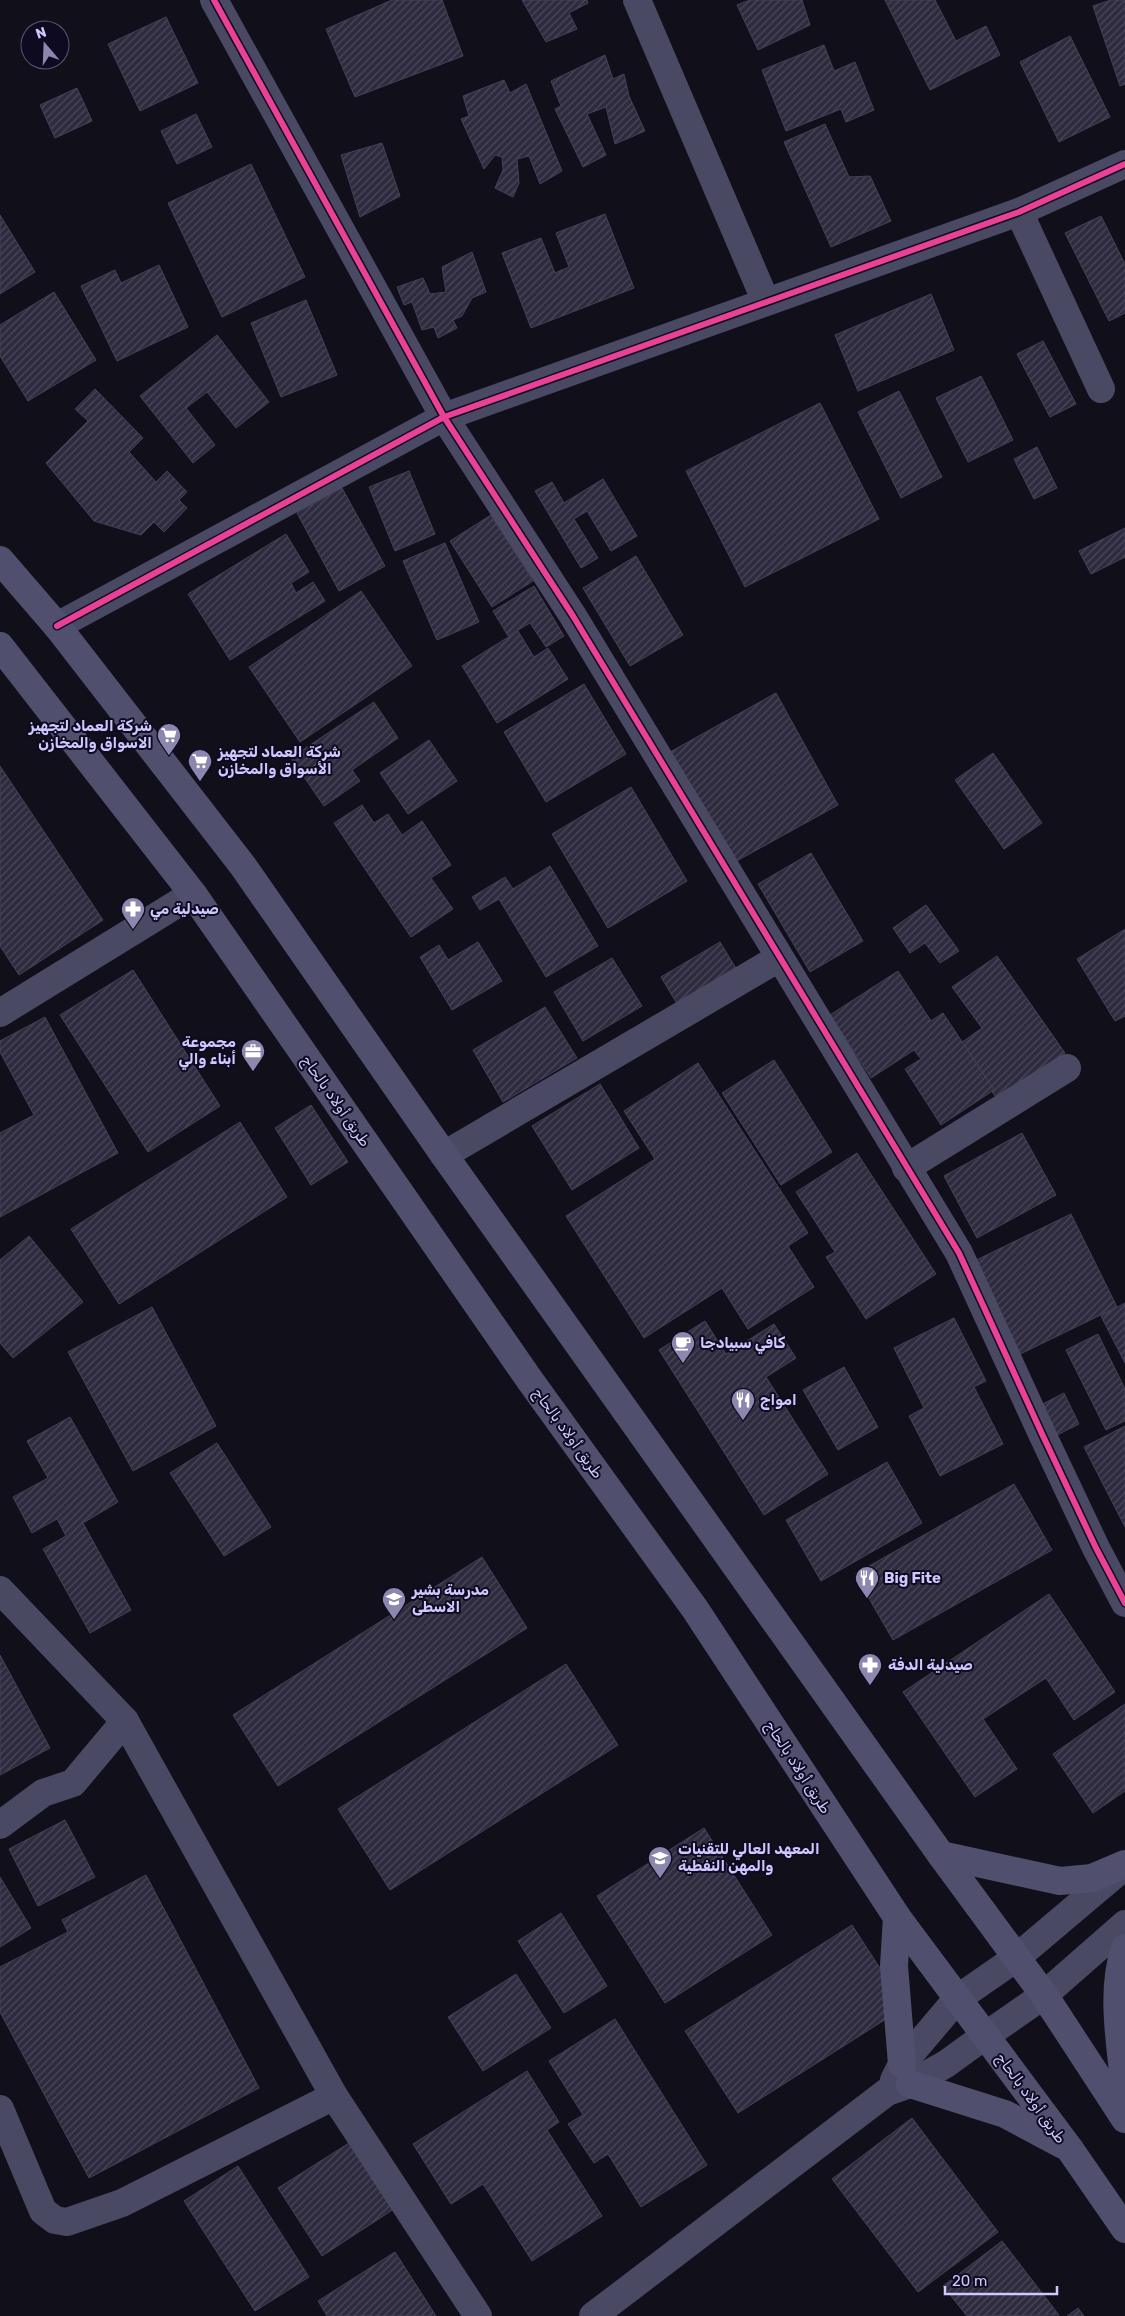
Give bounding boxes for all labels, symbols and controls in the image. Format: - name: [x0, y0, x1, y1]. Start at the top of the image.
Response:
- north arrow: [20, 20, 70, 70]
- text: N: [33, 24, 48, 43]
- place label: شركة العماد لتجهيز الاسواق والمخازن: [28, 717, 152, 752]
- supermarket icon: شركة العماد لتجهيز الاسواق والمخازن: [156, 722, 182, 756]
- place label: شركة العماد لتجهيز الأسواق والمخازن: [217, 743, 341, 778]
- supermarket icon: شركة العماد لتجهيز الأسواق والمخازن: [187, 748, 213, 782]
- pharmacy icon: صيدلية مي: [120, 896, 146, 930]
- place label: صيدلية مي: [150, 900, 219, 921]
- place label: مجموعة أبناء والي: [179, 1033, 236, 1071]
- office icon: مجموعة أبناء والي: [240, 1038, 266, 1072]
- street label: طريق أولاد بالحاج: [296, 1052, 374, 1151]
- cafe icon: كافي سبيادجا: [670, 1330, 696, 1364]
- place label: كافي سبيادجا: [700, 1334, 786, 1355]
- street label: طريق أولاد بالحاج: [528, 1384, 607, 1483]
- restaurant icon: امواج: [730, 1387, 756, 1421]
- place label: امواج: [760, 1391, 797, 1410]
- restaurant icon: Big Fite: [854, 1565, 880, 1599]
- place label: Big Fite: [884, 1569, 941, 1587]
- place label: مدرسة بشير الاسطى: [411, 1581, 489, 1616]
- school or university icon: مدرسة بشير الاسطى: [381, 1586, 407, 1620]
- pharmacy icon: صيدلية الدفة: [857, 1652, 883, 1686]
- place label: صيدلية الدفة: [888, 1656, 973, 1674]
- street label: طريق أولاد بالحاج: [760, 1717, 835, 1818]
- place label: المعهد العالي للتقنيات والمهن النفطية: [678, 1840, 820, 1875]
- school or university icon: المعهد العالي للتقنيات والمهن النفطية: [647, 1845, 673, 1879]
- street label: طريق أولاد بالحاج: [991, 2049, 1070, 2148]
- scale bar: [945, 2264, 1058, 2296]
- text: 20 m: [952, 2272, 987, 2290]

